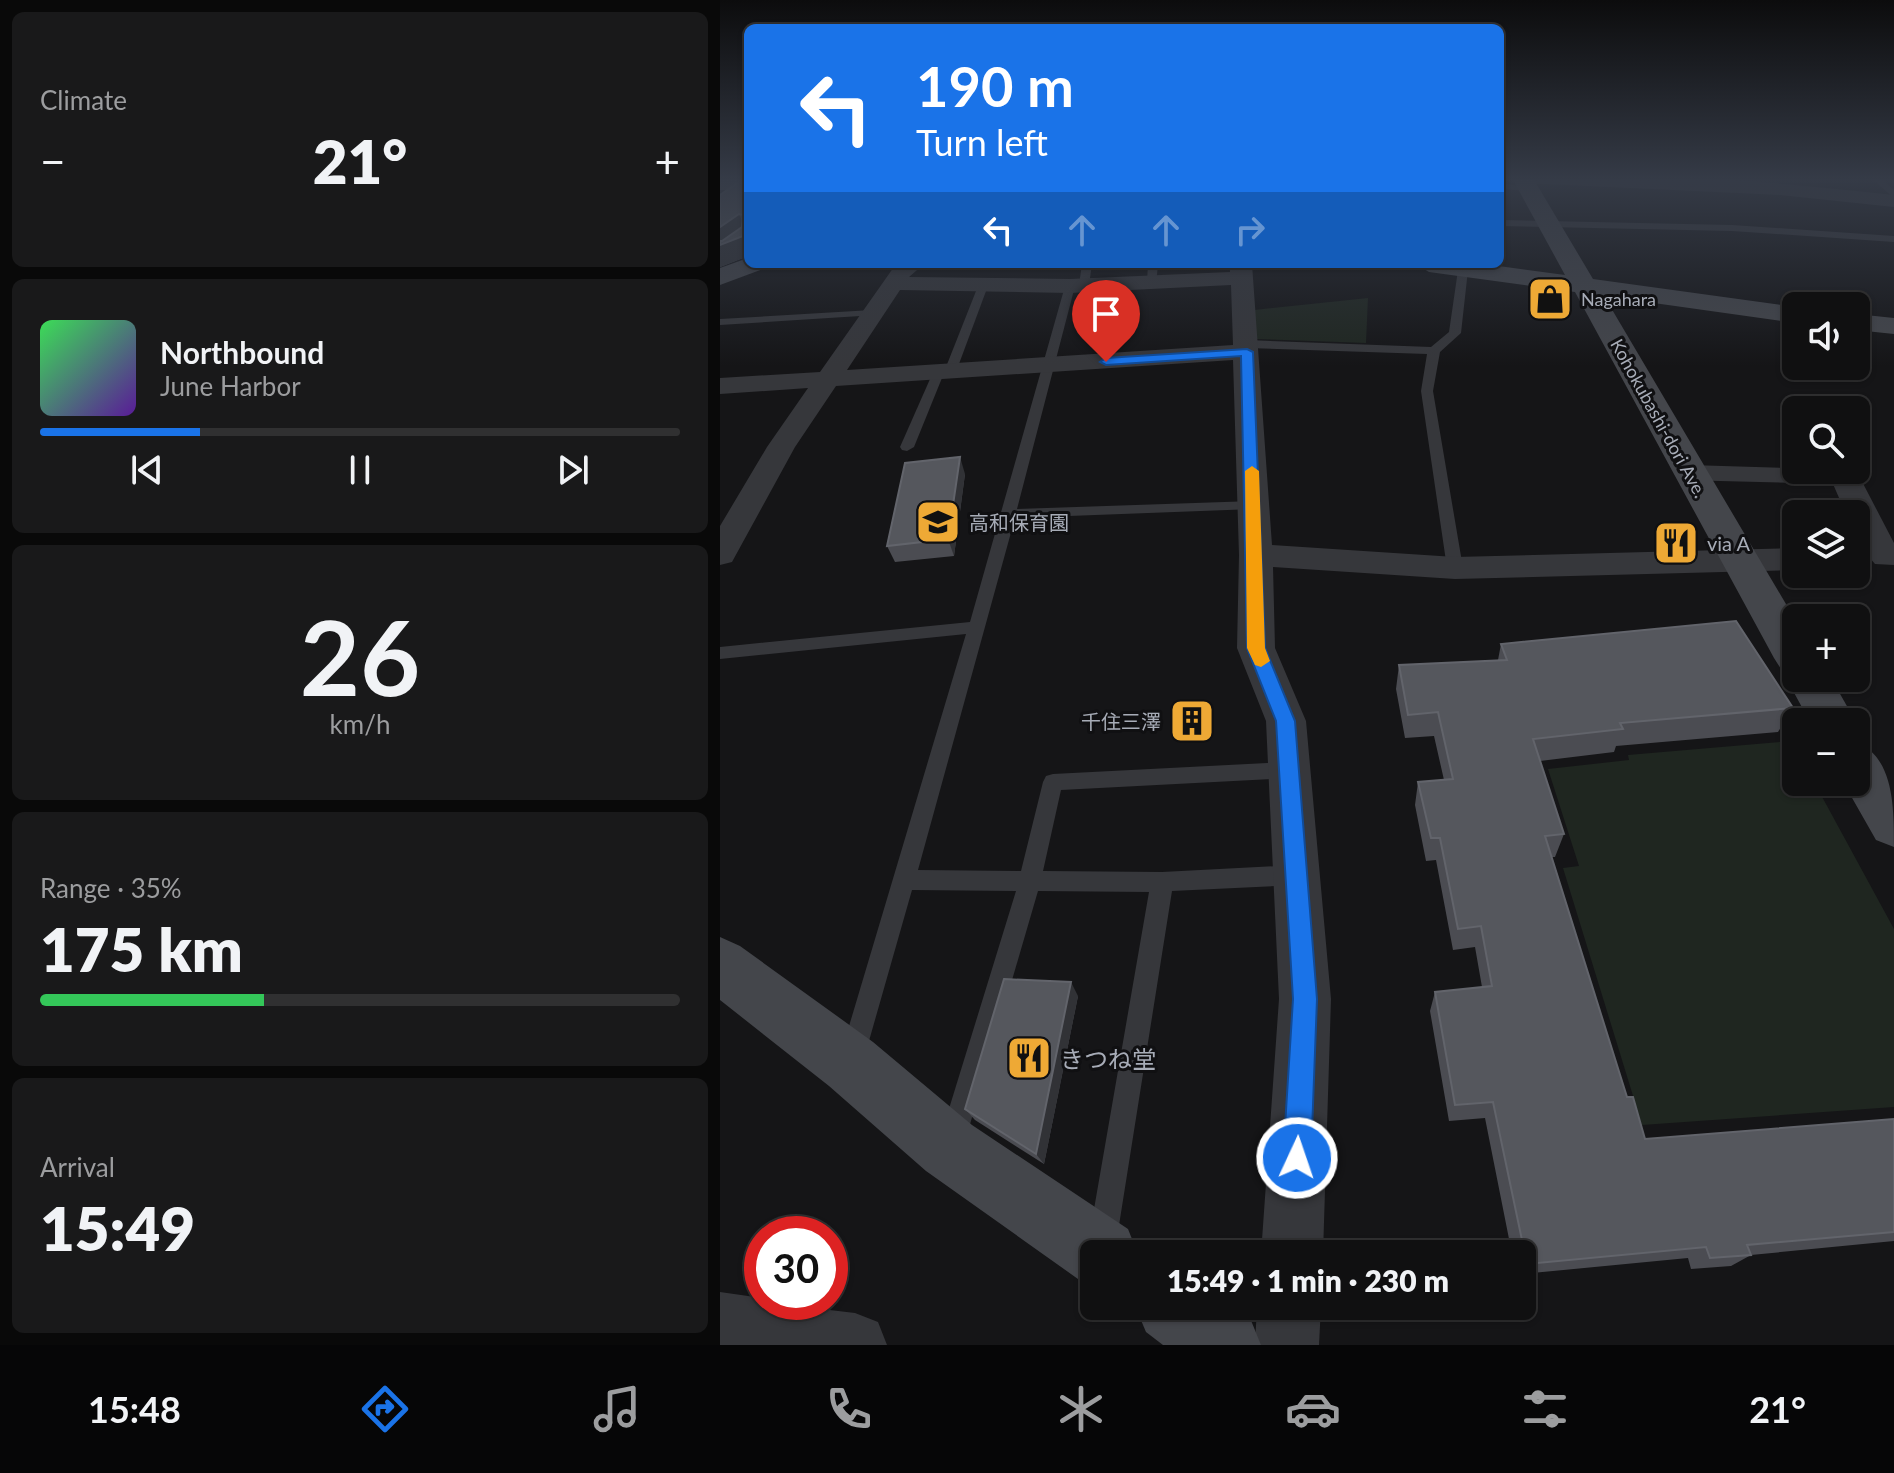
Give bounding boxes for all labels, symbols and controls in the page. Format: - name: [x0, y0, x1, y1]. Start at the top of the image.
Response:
- text: 190 m: [916, 52, 1074, 119]
- icon: left: [784, 56, 888, 160]
- text: Climate: [40, 84, 127, 116]
- text: Turn left: [916, 120, 1048, 164]
- text: 21°: [313, 125, 407, 197]
- text: −: [40, 135, 66, 187]
- text: +: [654, 135, 680, 187]
- icon: left: [976, 208, 1020, 252]
- icon: ahead: [1060, 208, 1104, 252]
- icon: ahead: [1144, 208, 1188, 252]
- icon: right: [1228, 208, 1272, 252]
- shop icon: Nagahara: [1526, 275, 1574, 323]
- pin: [1072, 280, 1140, 362]
- place label: Nagahara: [1581, 288, 1656, 310]
- icon: arrive: [1084, 292, 1128, 336]
- map controls: [1782, 292, 1870, 796]
- button: sound: [1782, 292, 1870, 380]
- text: Northbound: [160, 334, 324, 370]
- street label: Kohokubashi-dori Ave.: [1606, 335, 1712, 501]
- text: June Harbor: [160, 370, 301, 402]
- button: search: [1782, 396, 1870, 484]
- icon: previous: [125, 448, 169, 492]
- icon: pause: [338, 448, 382, 492]
- icon: next: [551, 448, 595, 492]
- school or university icon: 高和保育園: [914, 498, 962, 546]
- button: layers: [1782, 500, 1870, 588]
- place label: 高和保育園: [969, 510, 1069, 534]
- restaurant icon: via A: [1652, 519, 1700, 567]
- place label: via A: [1707, 531, 1751, 555]
- text: 26: [300, 593, 420, 718]
- button: +: [1782, 604, 1870, 692]
- building icon: 千住三澤: [1168, 697, 1216, 745]
- text: km/h: [330, 708, 390, 740]
- button: −: [1782, 708, 1870, 796]
- place label: 千住三澤: [1081, 709, 1161, 733]
- text: Range · 35%: [40, 872, 182, 904]
- text: 175 km: [40, 913, 243, 985]
- restaurant icon: きつね堂: [1005, 1034, 1053, 1082]
- place label: きつね堂: [1060, 1044, 1156, 1073]
- position arrow: [1255, 1116, 1339, 1200]
- text: Arrival: [40, 1151, 115, 1183]
- text: 15:49: [40, 1192, 195, 1264]
- speed limit sign: 30: [744, 1216, 848, 1320]
- text: 15:49 · 1 min · 230 m: [1167, 1262, 1449, 1298]
- icon: directions: [357, 1381, 413, 1437]
- icon: music: [589, 1381, 645, 1437]
- icon: phone: [821, 1381, 877, 1437]
- icon: climate: [1053, 1381, 1109, 1437]
- icon: car: [1285, 1381, 1341, 1437]
- icon: filters: [1517, 1381, 1573, 1437]
- text: 15:48: [88, 1387, 181, 1431]
- text: 21°: [1749, 1387, 1806, 1431]

